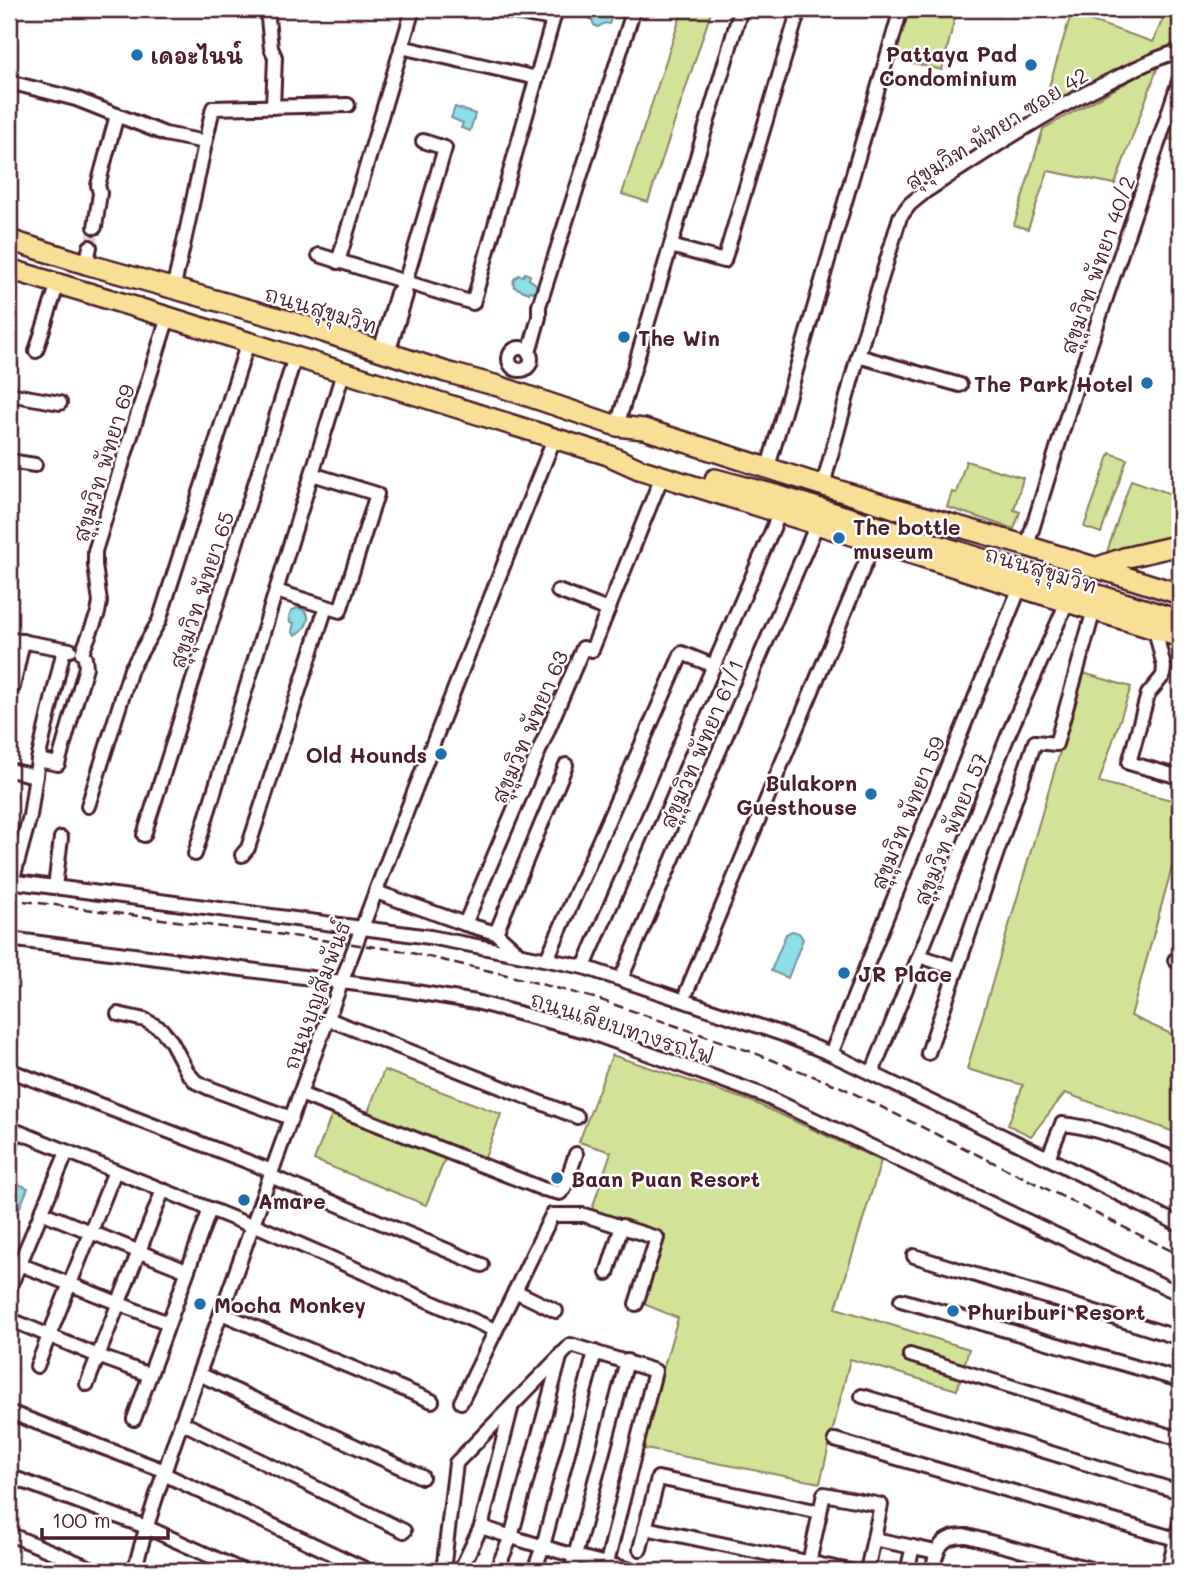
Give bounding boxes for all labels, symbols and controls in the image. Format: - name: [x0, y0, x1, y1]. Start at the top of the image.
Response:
- place label: เดอะไนน์: [151, 40, 243, 69]
- place label: Pattaya Pad Condominium: [879, 40, 1017, 91]
- marker: เดอะไนน์: [129, 47, 145, 63]
- marker: Pattaya Pad Condominium: [1023, 57, 1039, 73]
- street label: สุขุมวิท พัทยา ซอย 42: [899, 61, 1095, 199]
- street label: สุขุมวิท พัทยา 40/2: [1054, 172, 1144, 359]
- street label: ถนนสุขุมวิท: [260, 279, 381, 343]
- place label: The Win: [638, 324, 720, 351]
- marker: The Win: [616, 329, 632, 345]
- place label: The Park Hotel: [974, 370, 1133, 397]
- marker: The Park Hotel: [1139, 375, 1155, 391]
- street label: สุขุมวิท พัทยา 69: [66, 381, 144, 547]
- street label: สุขุมวิท พัทยา 65: [163, 508, 243, 673]
- place label: The bottle museum: [853, 513, 961, 564]
- marker: The bottle museum: [831, 530, 847, 546]
- street label: ถนนสุขุมวิท: [980, 539, 1101, 603]
- street label: สุขุมวิท พัทยา 63: [485, 646, 577, 809]
- street label: สุขุมวิท พัทยา 61/1: [653, 655, 753, 834]
- street label: สุขุมวิท พัทยา 59: [864, 732, 954, 895]
- place label: Old Hounds: [306, 741, 427, 768]
- marker: Old Hounds: [433, 746, 449, 762]
- street label: สุขุมวิท พัทยา 57: [907, 748, 997, 911]
- place label: Bulakorn Guesthouse: [736, 769, 857, 820]
- marker: Bulakorn Guesthouse: [863, 786, 879, 802]
- street label: ถนนบุญสัมพันธ์: [276, 916, 359, 1075]
- place label: JR Place: [858, 960, 952, 987]
- marker: JR Place: [836, 965, 852, 981]
- street label: ถนนเลียบทางรถไฟ: [527, 984, 717, 1069]
- place label: Baan Puan Resort: [571, 1165, 760, 1192]
- marker: Baan Puan Resort: [549, 1170, 565, 1186]
- place label: Amare: [258, 1187, 326, 1214]
- marker: Amare: [236, 1192, 252, 1208]
- place label: Mocha Monkey: [214, 1291, 366, 1319]
- marker: Mocha Monkey: [192, 1296, 208, 1312]
- place label: Phuriburi Resort: [967, 1298, 1145, 1325]
- marker: Phuriburi Resort: [945, 1303, 961, 1319]
- scale bar: [42, 1496, 168, 1540]
- text: 100 m: [52, 1506, 111, 1533]

